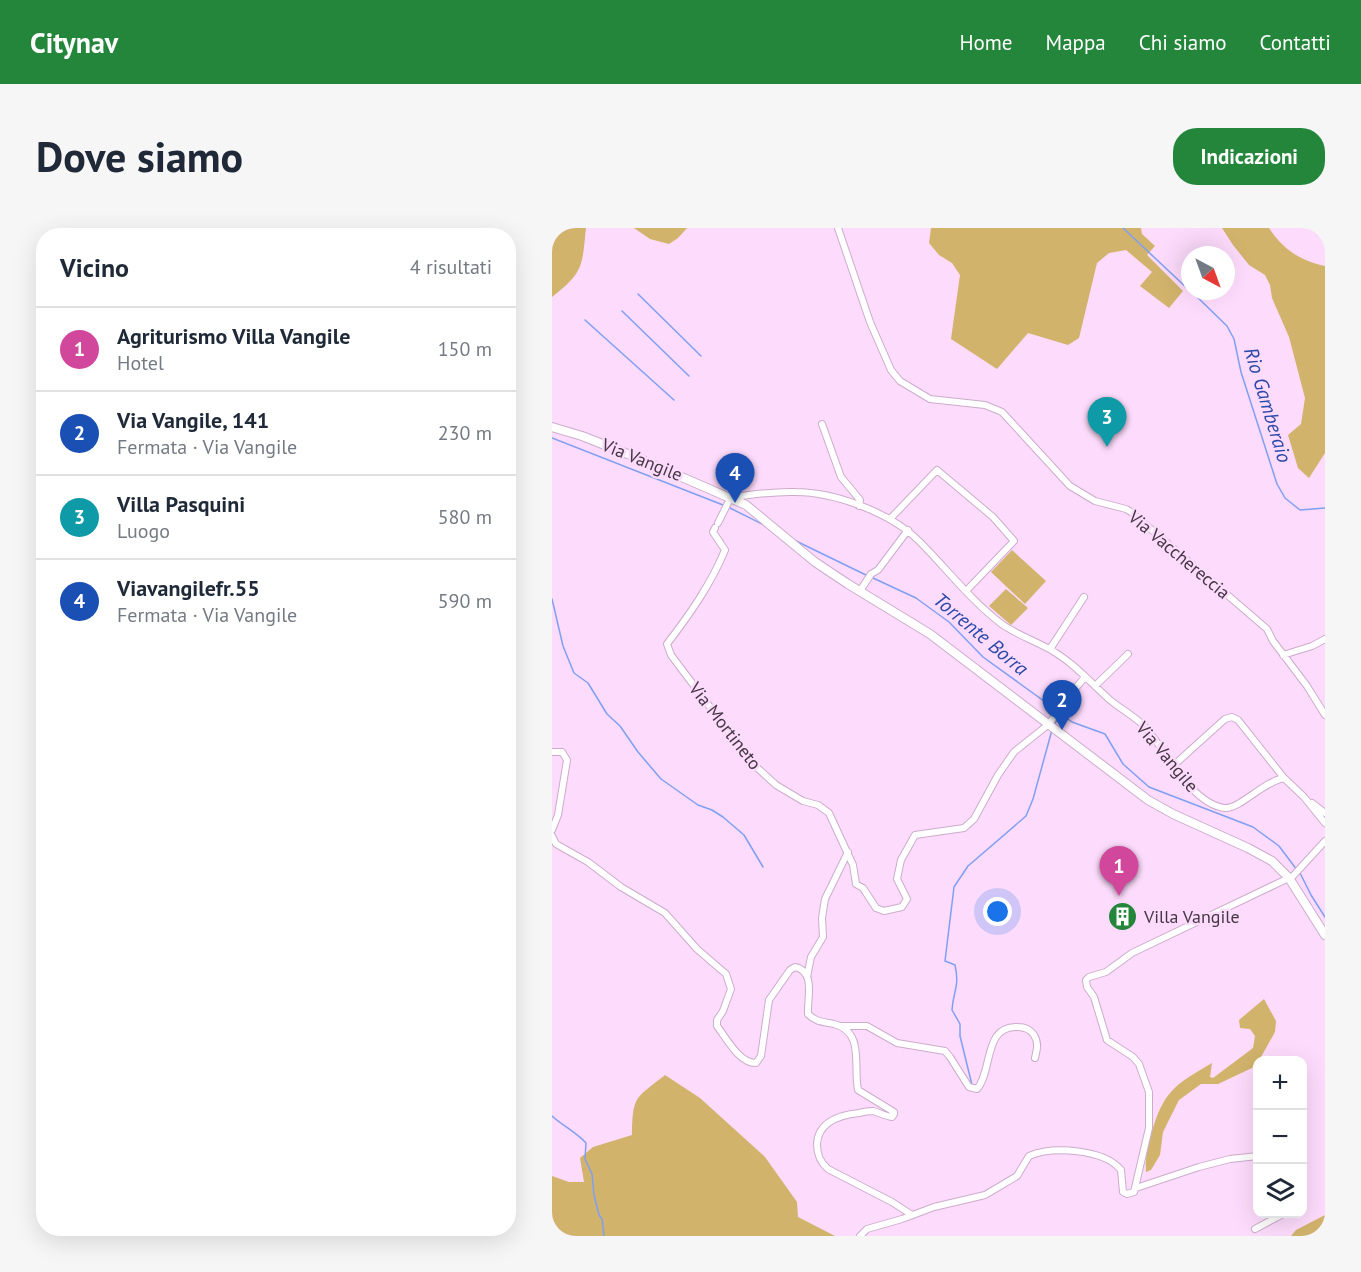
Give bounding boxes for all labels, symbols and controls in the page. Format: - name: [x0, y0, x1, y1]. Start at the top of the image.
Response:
- text: Citynav: [30, 24, 118, 61]
- text: Home: [959, 29, 1013, 56]
- text: Mappa: [1046, 29, 1106, 56]
- text: Chi siamo: [1139, 29, 1227, 56]
- text: Contatti: [1260, 29, 1331, 56]
- button: Indicazioni: [1173, 128, 1325, 185]
- text: Dove siamo: [36, 129, 243, 184]
- north arrow: [1181, 246, 1235, 300]
- text: Vicino: [60, 251, 129, 284]
- text: 4 risultati: [410, 254, 492, 280]
- text: Agriturismo Villa Vangile: [117, 322, 350, 350]
- text: 1: [74, 336, 85, 362]
- text: 150 m: [438, 336, 492, 362]
- water label: Rio Gamberaio: [1238, 344, 1298, 466]
- text: Hotel: [117, 350, 164, 376]
- pin: 3: [1088, 398, 1126, 447]
- text: Via Vangile, 141: [117, 406, 269, 434]
- text: 2: [74, 420, 85, 446]
- text: 230 m: [438, 420, 492, 446]
- street label: Via Vangile: [597, 433, 686, 486]
- text: Fermata · Via Vangile: [117, 434, 297, 460]
- pin: 4: [716, 454, 754, 503]
- text: Villa Pasquini: [117, 490, 245, 518]
- text: 3: [74, 504, 85, 530]
- text: 580 m: [438, 504, 492, 530]
- street label: Via Vacchereccia: [1123, 505, 1235, 604]
- text: Luogo: [117, 518, 170, 544]
- text: Viavangilefr.55: [117, 574, 260, 602]
- water label: Torrente Borra: [928, 587, 1034, 681]
- text: 4: [74, 588, 85, 614]
- text: 590 m: [438, 588, 492, 614]
- text: Fermata · Via Vangile: [117, 602, 297, 628]
- street label: Via Mortineto: [683, 677, 767, 774]
- pin: 2: [1042, 680, 1082, 730]
- street label: Via Vangile: [1131, 716, 1204, 797]
- pin: 1: [1100, 846, 1138, 896]
- your location: [983, 897, 1012, 926]
- building icon: Villa Vangile: [1107, 901, 1139, 933]
- place label: Villa Vangile: [1143, 905, 1240, 928]
- map controls: [1253, 1056, 1307, 1218]
- button: +: [1253, 1056, 1307, 1110]
- button: −: [1253, 1110, 1307, 1164]
- button: layers: [1253, 1164, 1307, 1218]

